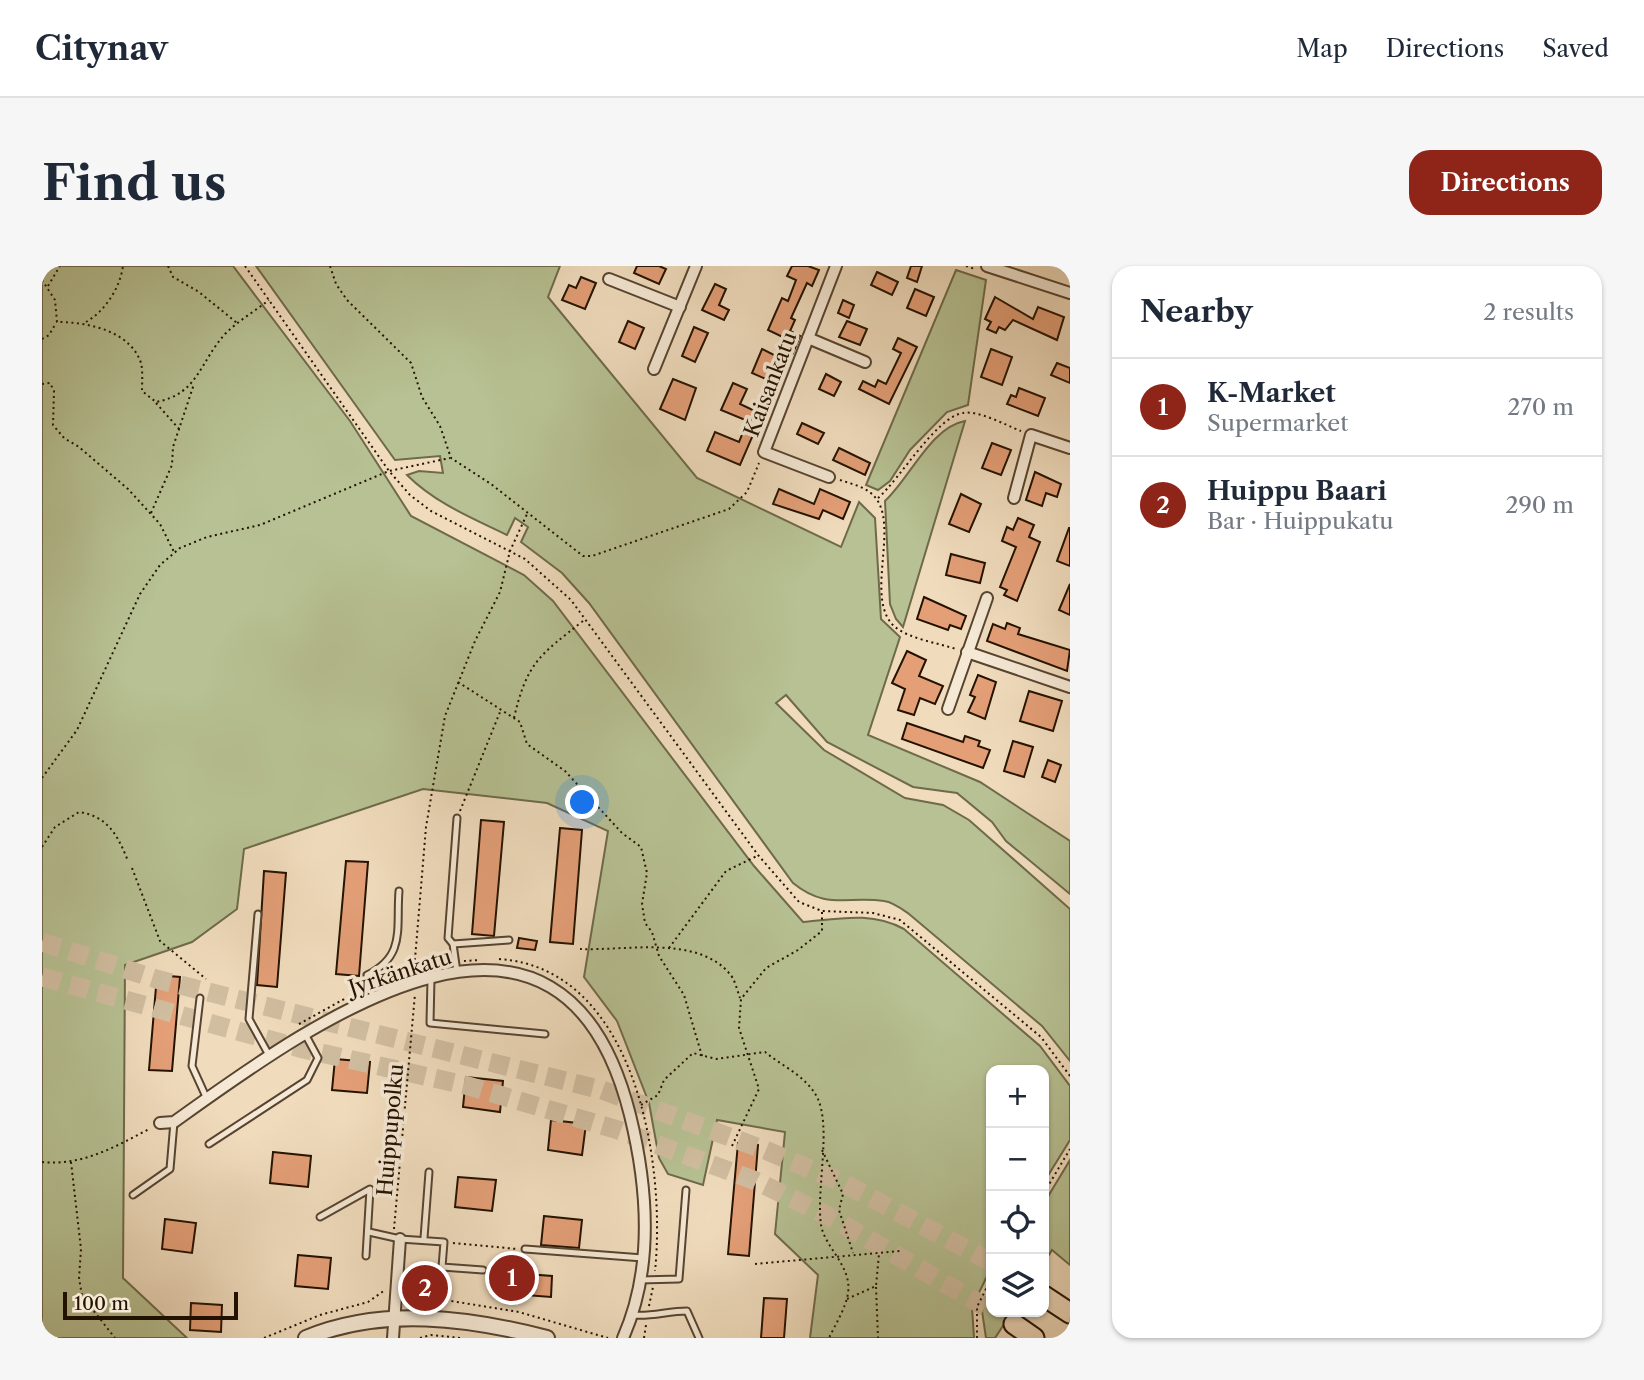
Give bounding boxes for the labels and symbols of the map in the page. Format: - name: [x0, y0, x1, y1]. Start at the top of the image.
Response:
- street label: Kaisankatu: [739, 328, 801, 440]
- your location: [565, 785, 599, 819]
- street label: Jyrkänkatu: [342, 944, 455, 1001]
- street label: Huippupolku: [372, 1063, 408, 1197]
- pin: 1: [489, 1252, 535, 1304]
- pin: 2: [402, 1262, 448, 1314]
- scale bar: [63, 1289, 238, 1321]

